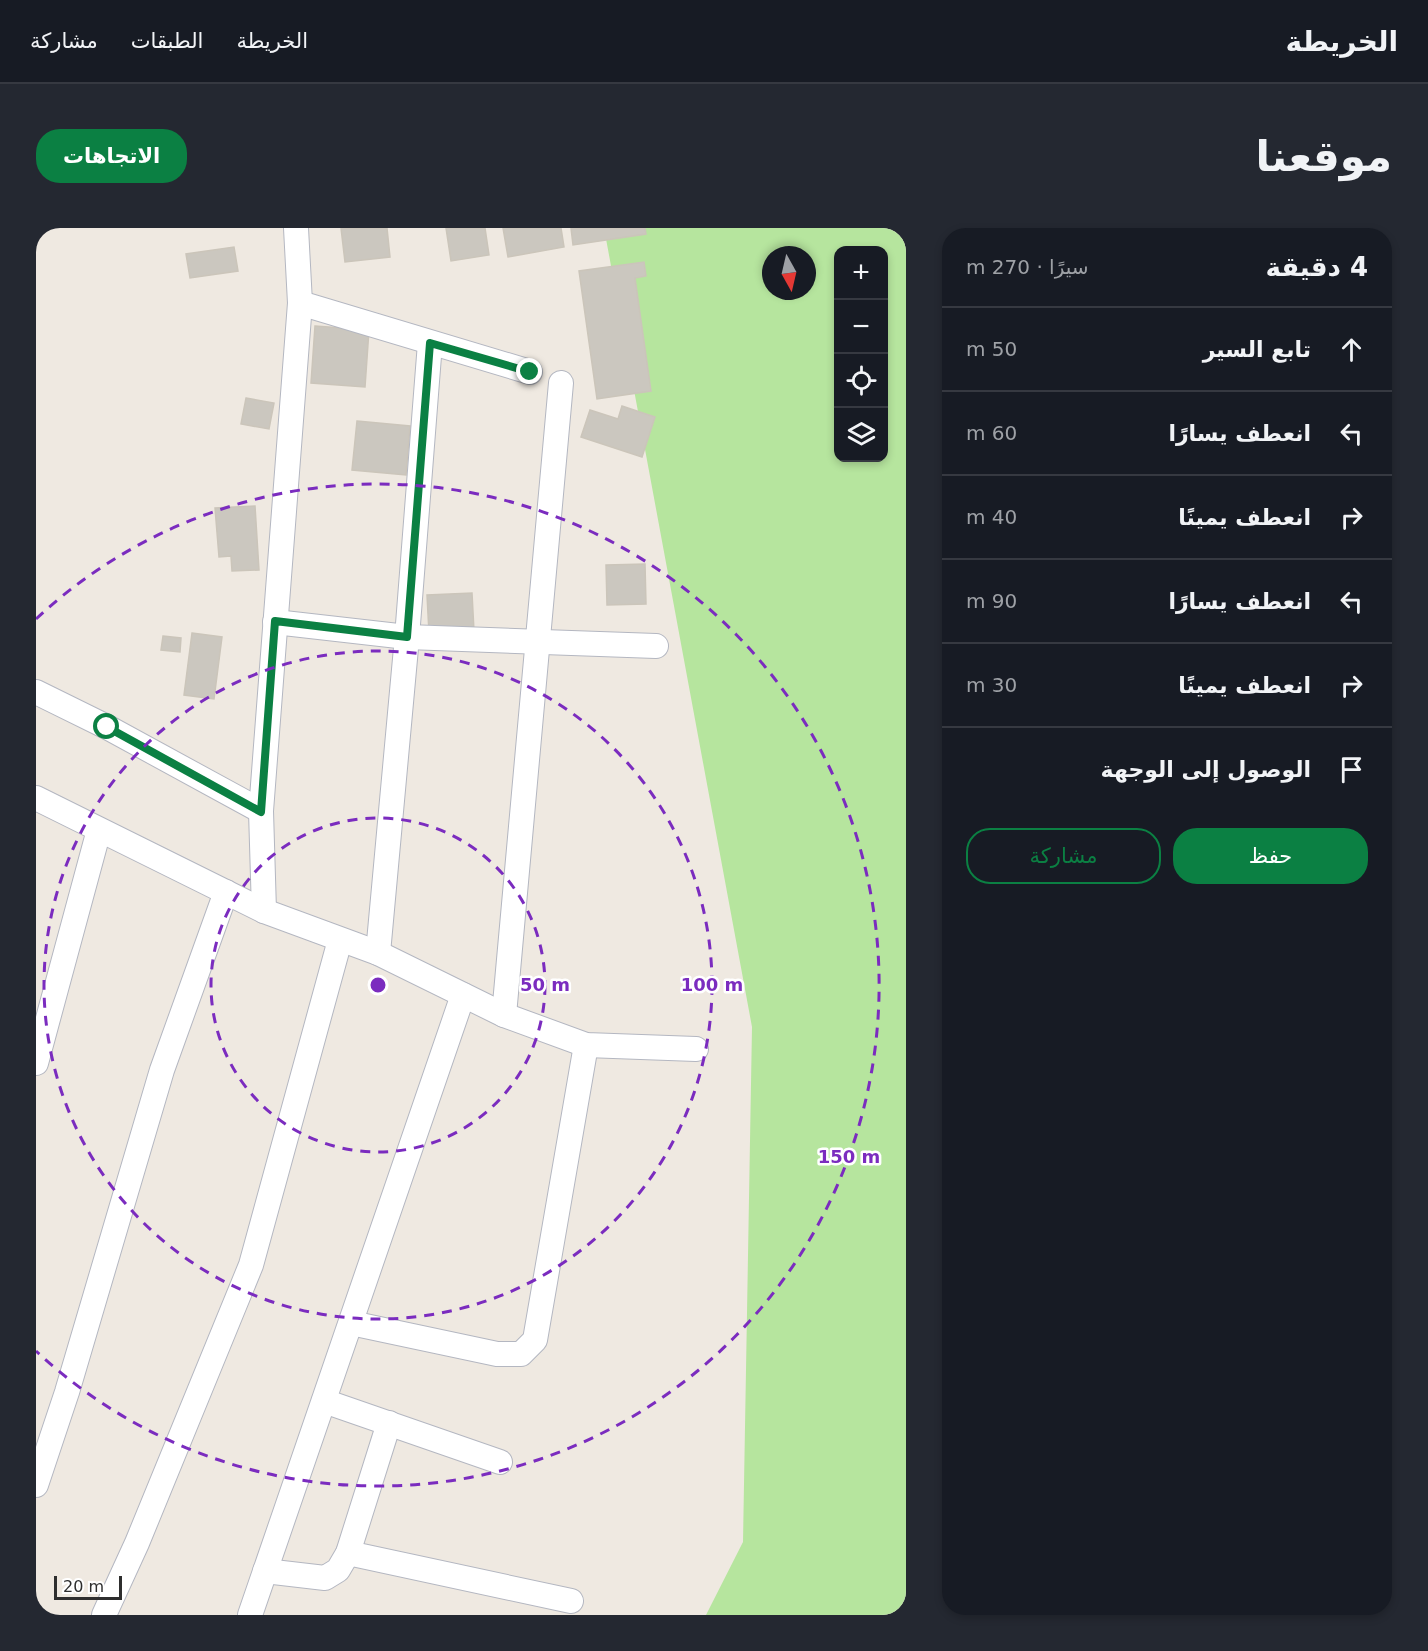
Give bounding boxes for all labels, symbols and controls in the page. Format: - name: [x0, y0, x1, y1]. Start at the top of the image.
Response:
- text: الخريطة: [1286, 25, 1398, 58]
- text: مشاركة: [30, 29, 98, 53]
- text: الطبقات: [131, 29, 203, 53]
- text: الخريطة: [236, 29, 308, 53]
- button: الاتجاهات: [36, 129, 187, 183]
- text: موقعنا: [1256, 132, 1392, 181]
- north arrow: [762, 246, 816, 300]
- map controls: [834, 246, 888, 462]
- button: +: [834, 246, 888, 300]
- text: 4 دقيقة: [1265, 252, 1368, 282]
- text: سيرًا · 270 m: [966, 255, 1089, 279]
- button: −: [834, 300, 888, 354]
- icon: ahead: [1335, 333, 1368, 366]
- text: 50 m: [966, 337, 1017, 361]
- text: تابع السير: [1203, 337, 1311, 362]
- button: locate: [834, 354, 888, 408]
- route end: [516, 358, 542, 384]
- button: layers: [834, 408, 888, 462]
- icon: left: [1335, 417, 1368, 450]
- text: 60 m: [966, 421, 1017, 445]
- text: انعطف يسارًا: [1168, 421, 1311, 446]
- icon: right: [1335, 501, 1368, 534]
- text: 40 m: [966, 505, 1017, 529]
- text: انعطف يمينًا: [1178, 505, 1311, 530]
- icon: left: [1335, 585, 1368, 618]
- text: 90 m: [966, 589, 1017, 613]
- text: انعطف يسارًا: [1168, 589, 1311, 614]
- icon: right: [1335, 669, 1368, 702]
- text: 30 m: [966, 673, 1017, 697]
- text: انعطف يمينًا: [1178, 673, 1311, 698]
- route start: [93, 713, 119, 739]
- icon: arrive: [1335, 753, 1368, 786]
- text: الوصول إلى الوجهة: [1101, 757, 1311, 782]
- button: مشاركة: [966, 828, 1161, 884]
- button: حفظ: [1173, 828, 1368, 884]
- text: 50 m: [520, 974, 570, 995]
- text: 100 m: [681, 974, 743, 995]
- centre of rings: [368, 975, 388, 995]
- text: 150 m: [818, 1146, 880, 1167]
- scale bar: [54, 1573, 122, 1600]
- text: 20 m: [63, 1577, 104, 1596]

